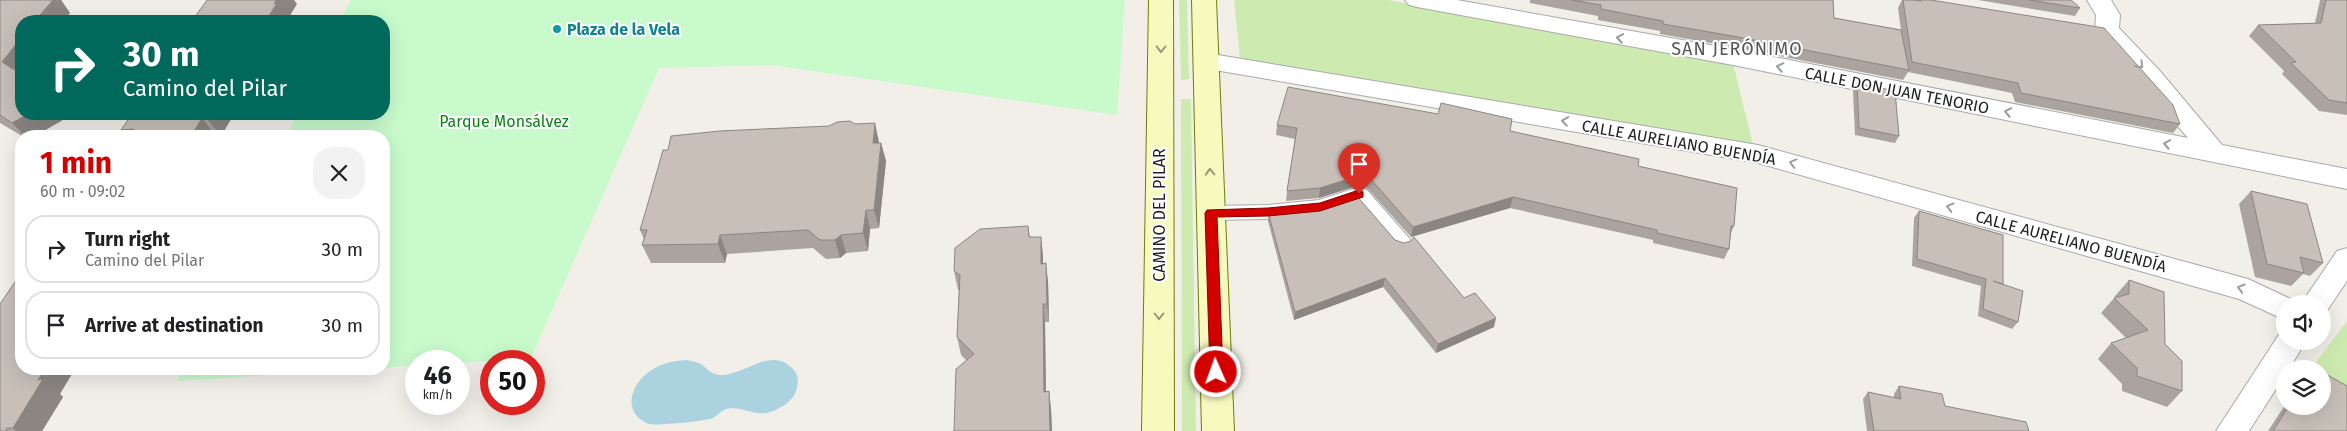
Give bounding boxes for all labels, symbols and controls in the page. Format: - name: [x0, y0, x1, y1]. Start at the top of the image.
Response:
- place label: Plaza de la Vela: [567, 20, 680, 39]
- marker: Plaza de la Vela: [551, 23, 563, 35]
- text: 30 m: [123, 33, 200, 75]
- one-way arrow: [1615, 33, 1624, 43]
- icon: right: [40, 35, 105, 100]
- district label: SAN JERÓNIMO: [1671, 38, 1803, 60]
- one-way arrow: [1155, 45, 1166, 53]
- one-way arrow: [2134, 60, 2143, 69]
- one-way arrow: [1775, 62, 1784, 72]
- street label: CALLE DON JUAN TENORIO: [1803, 63, 1991, 118]
- text: Camino del Pilar: [123, 75, 287, 102]
- one-way arrow: [2003, 108, 2012, 118]
- park label: Parque Monsálvez: [439, 112, 569, 131]
- street label: CALLE AURELIANO BUENDÍA: [1580, 115, 1778, 169]
- one-way arrow: [1560, 117, 1569, 127]
- one-way arrow: [2163, 139, 2172, 150]
- pin: [1338, 143, 1380, 194]
- text: 1 min: [40, 145, 112, 181]
- button: close: [313, 147, 365, 199]
- street label: CAMINO DEL PILAR: [1150, 148, 1169, 282]
- icon: arrive: [1345, 150, 1373, 178]
- one-way arrow: [1789, 159, 1798, 169]
- one-way arrow: [1204, 168, 1215, 176]
- text: 60 m · 09:02: [40, 182, 125, 201]
- one-way arrow: [1945, 202, 1954, 213]
- street label: CALLE AURELIANO BUENDÍA: [1973, 206, 2169, 276]
- text: Turn right: [85, 228, 170, 251]
- icon: right: [42, 235, 70, 263]
- text: 30 m: [322, 238, 363, 261]
- text: Camino del Pilar: [85, 251, 204, 270]
- one-way arrow: [2237, 283, 2246, 293]
- map controls: [2276, 295, 2331, 415]
- button: sound: [2276, 295, 2331, 350]
- icon: arrive: [42, 311, 70, 339]
- one-way arrow: [1154, 312, 1164, 320]
- text: Arrive at destination: [85, 314, 264, 337]
- text: 30 m: [322, 314, 363, 337]
- position arrow: [1189, 345, 1241, 397]
- speed limit sign: 50: [480, 350, 545, 415]
- button: layers: [2276, 360, 2331, 415]
- text: 46: [423, 361, 452, 391]
- text: km/h: [423, 388, 452, 402]

